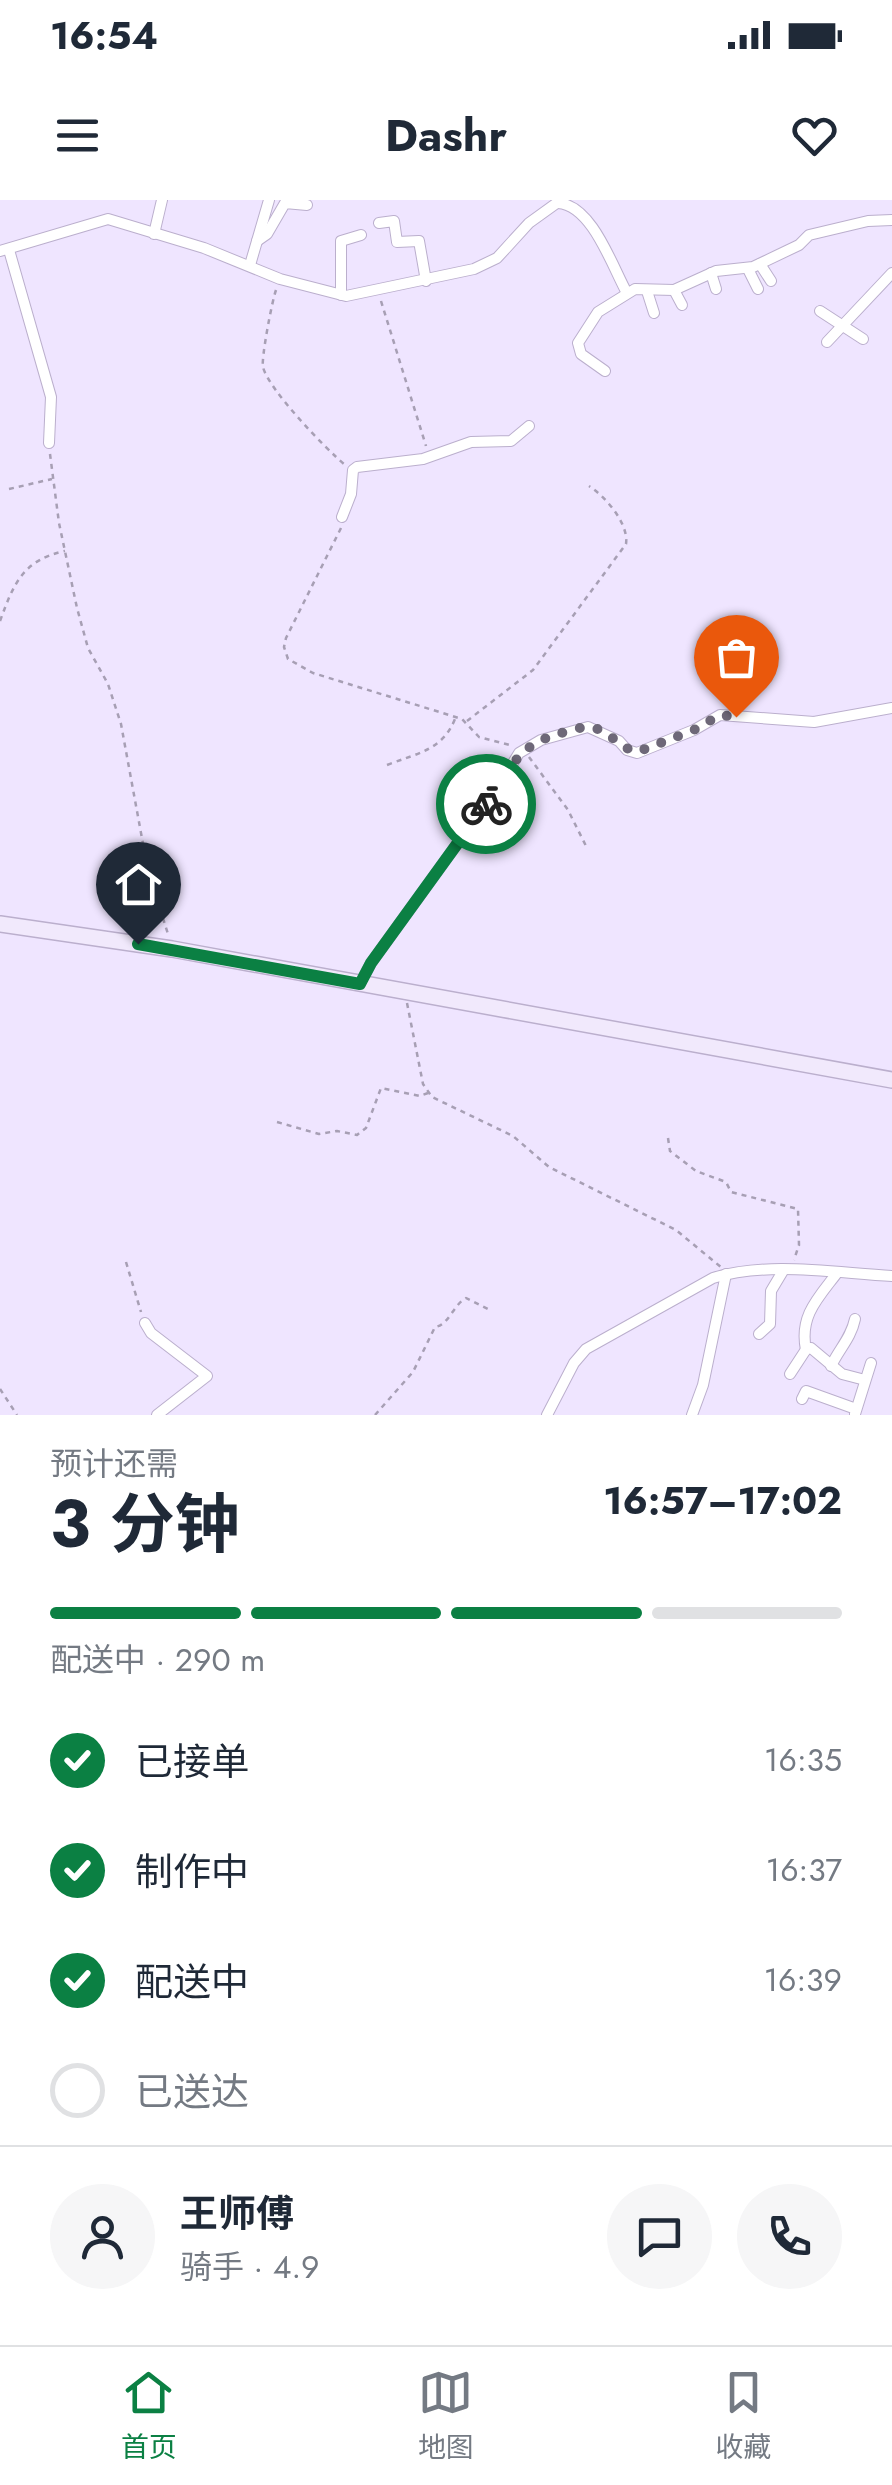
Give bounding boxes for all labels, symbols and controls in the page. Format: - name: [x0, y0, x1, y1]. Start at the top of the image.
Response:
- text: 16:54: [50, 8, 158, 63]
- text: Dashr: [385, 103, 507, 168]
- icon: menu: [50, 108, 105, 163]
- icon: heart: [787, 108, 842, 163]
- pin: [694, 615, 779, 718]
- icon: bag: [709, 630, 764, 685]
- courier: [436, 754, 536, 854]
- icon: bike: [459, 777, 514, 832]
- pin: [96, 842, 181, 945]
- icon: home: [111, 857, 166, 912]
- text: 预计还需: [50, 1441, 178, 1487]
- text: 16:57–17:02: [603, 1473, 842, 1528]
- text: 3 分钟: [50, 1477, 240, 1571]
- text: 配送中 · 290 m: [50, 1637, 265, 1683]
- icon: check: [50, 1733, 105, 1788]
- text: 已接单: [135, 1734, 249, 1789]
- text: 16:35: [764, 1737, 842, 1783]
- icon: check: [50, 1843, 105, 1898]
- text: 制作中: [135, 1844, 249, 1899]
- text: 16:37: [766, 1847, 842, 1893]
- icon: check: [50, 1953, 105, 2008]
- text: 配送中: [135, 1954, 249, 2009]
- text: 16:39: [764, 1957, 842, 2003]
- text: 已送达: [135, 2064, 249, 2119]
- button: person: [50, 2184, 155, 2289]
- button: chat: [607, 2184, 712, 2289]
- button: phone: [737, 2184, 842, 2289]
- text: 王师傅: [180, 2186, 294, 2241]
- text: 骑手 · 4.9: [180, 2244, 320, 2290]
- tab: 首页: [121, 2365, 177, 2468]
- tab: 地图: [418, 2365, 474, 2468]
- tab: 收藏: [715, 2365, 771, 2468]

